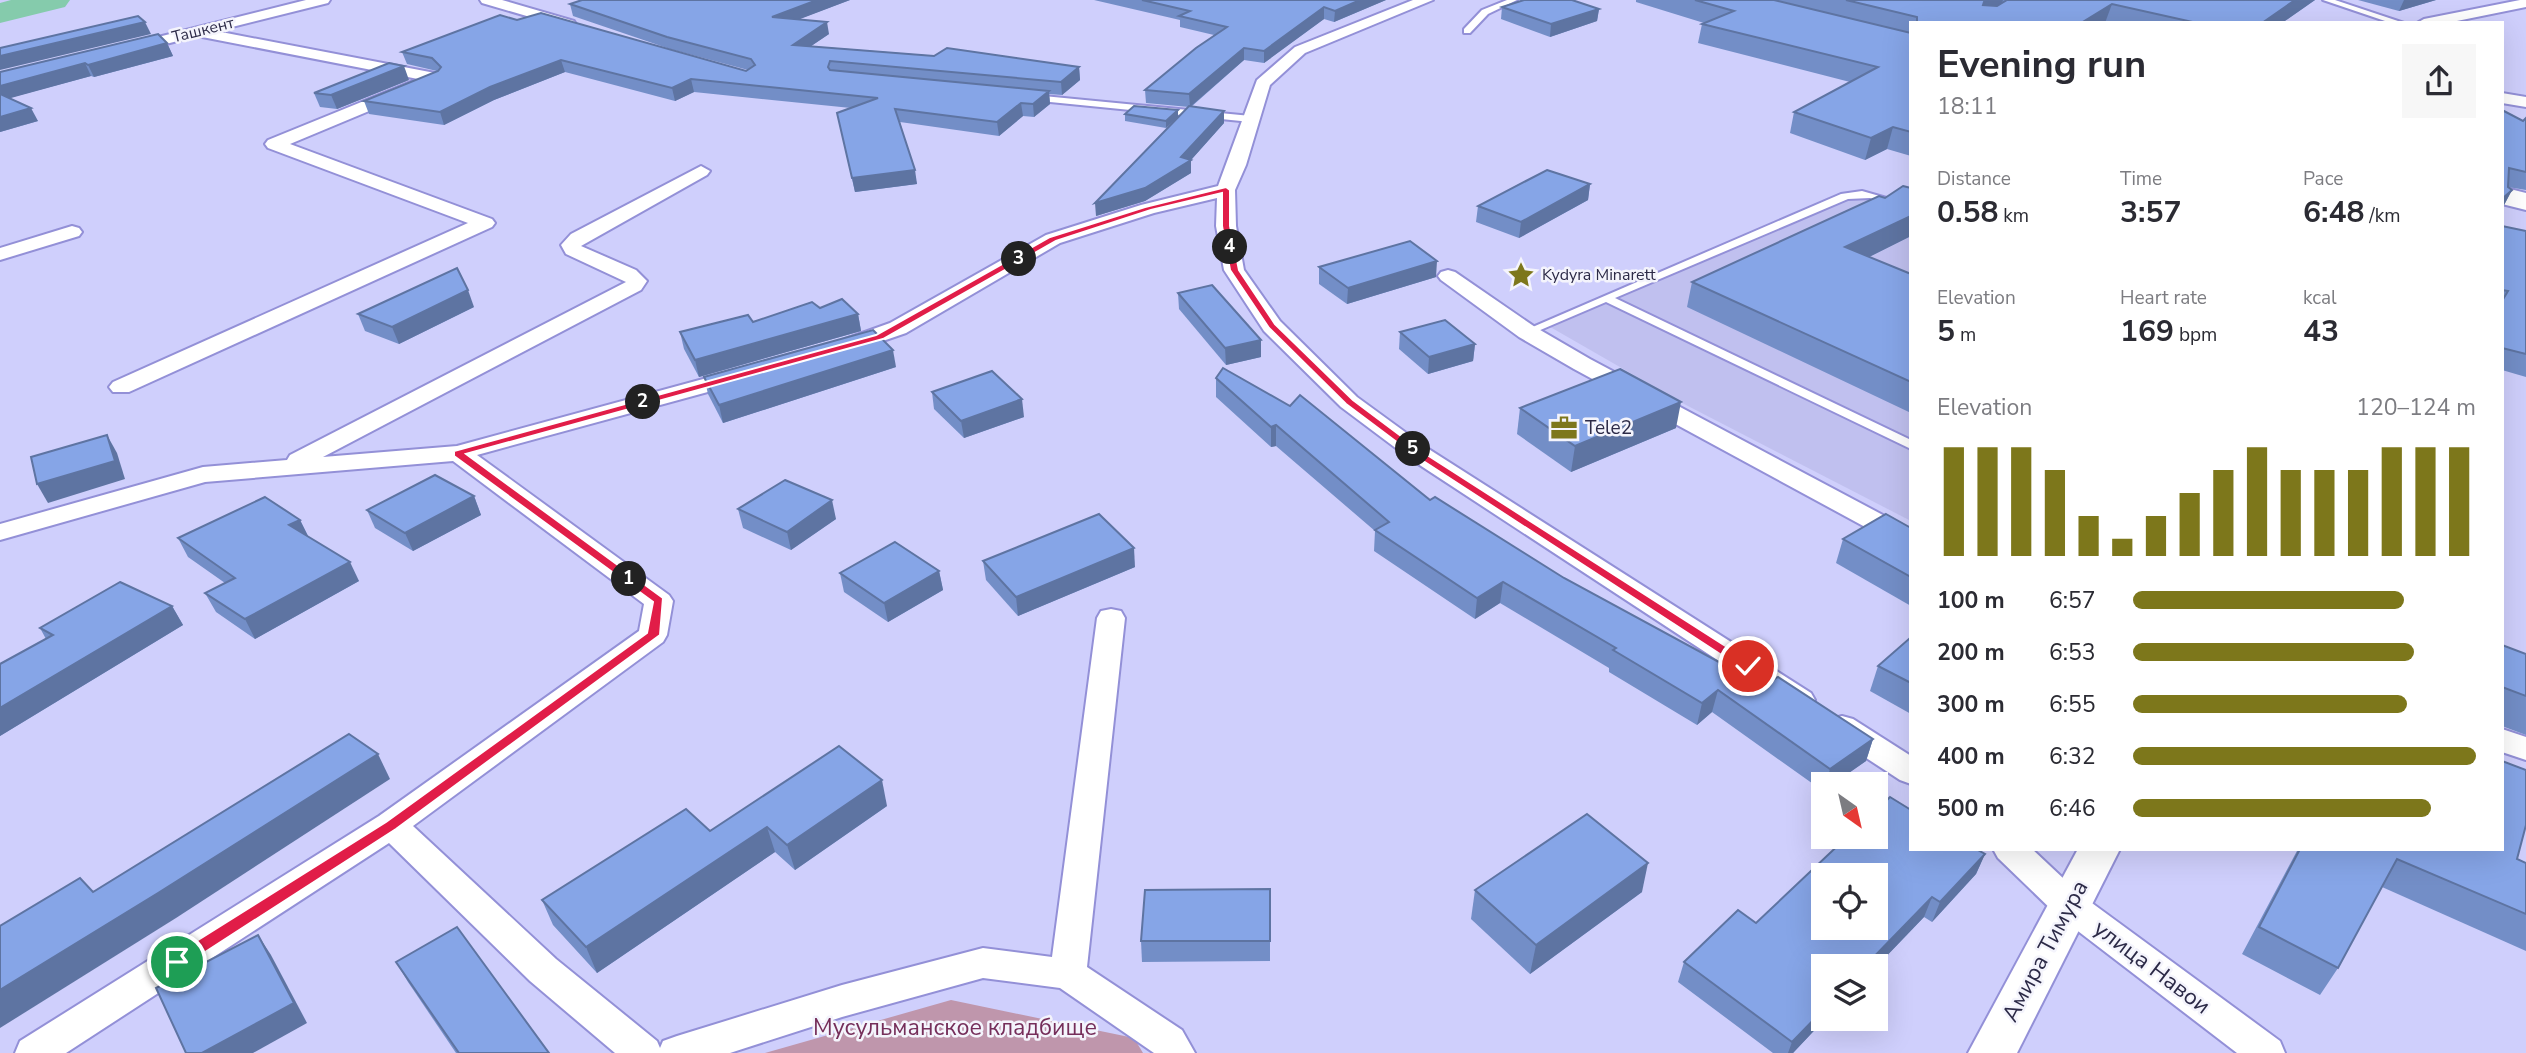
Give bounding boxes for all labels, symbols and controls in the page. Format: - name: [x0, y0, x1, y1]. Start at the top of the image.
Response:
- street label: Ташкент: [170, 11, 237, 48]
- text: Evening run: [1937, 39, 2146, 90]
- button: share: [2402, 44, 2476, 118]
- text: 18:11: [1937, 91, 1997, 122]
- text: Distance: [1937, 166, 2011, 192]
- text: Time: [2120, 166, 2162, 192]
- text: Pace: [2303, 166, 2343, 192]
- text: 0.58: [1937, 192, 1998, 233]
- text: 3:57: [2120, 192, 2181, 233]
- text: 6:48: [2303, 192, 2364, 233]
- text: km: [1998, 203, 2029, 229]
- text: /km: [2364, 203, 2400, 229]
- pin: 4: [1212, 230, 1248, 264]
- text: 4: [1224, 233, 1235, 259]
- pin: 3: [1002, 242, 1036, 276]
- text: 3: [1013, 245, 1024, 271]
- place icon: Kydyra Minarett: [1506, 260, 1536, 290]
- place label: Kydyra Minarett: [1542, 264, 1656, 286]
- text: Elevation: [1937, 285, 2016, 311]
- text: Heart rate: [2120, 285, 2207, 311]
- text: kcal: [2303, 285, 2337, 311]
- text: 5: [1937, 311, 1955, 352]
- text: 169: [2120, 311, 2174, 352]
- text: 43: [2303, 311, 2339, 352]
- text: m: [1955, 322, 1976, 348]
- text: bpm: [2174, 322, 2217, 348]
- pin: 2: [626, 384, 660, 420]
- text: 2: [637, 388, 648, 414]
- text: Elevation: [1937, 392, 2032, 423]
- text: 120–124 m: [2356, 392, 2476, 423]
- office icon: Tele2: [1549, 413, 1579, 443]
- place label: Tele2: [1585, 415, 1632, 441]
- pin: 5: [1396, 432, 1430, 466]
- text: 5: [1407, 435, 1418, 461]
- pin: 1: [612, 562, 646, 596]
- text: 1: [623, 565, 634, 591]
- text: 100 m: [1937, 585, 2005, 616]
- text: 6:57: [2049, 585, 2096, 616]
- pin: [1718, 636, 1778, 696]
- text: 200 m: [1937, 637, 2005, 668]
- text: 6:53: [2049, 637, 2096, 668]
- icon: check: [1729, 647, 1767, 685]
- text: 300 m: [1937, 689, 2005, 720]
- text: 6:55: [2049, 689, 2096, 720]
- text: 400 m: [1937, 741, 2005, 772]
- text: 6:32: [2049, 741, 2096, 772]
- north arrow: [1811, 772, 1888, 849]
- map controls: [1811, 772, 1888, 1031]
- text: 500 m: [1937, 793, 2005, 824]
- text: 6:46: [2049, 793, 2096, 824]
- button: locate: [1811, 863, 1888, 940]
- street label: Амира Тимура: [1995, 875, 2095, 1027]
- street label: улица Навои: [2087, 913, 2217, 1021]
- pin: [147, 932, 207, 992]
- icon: arrive: [158, 943, 196, 981]
- button: layers: [1811, 954, 1888, 1031]
- park label: Мусульманское кладбище: [813, 1012, 1097, 1043]

